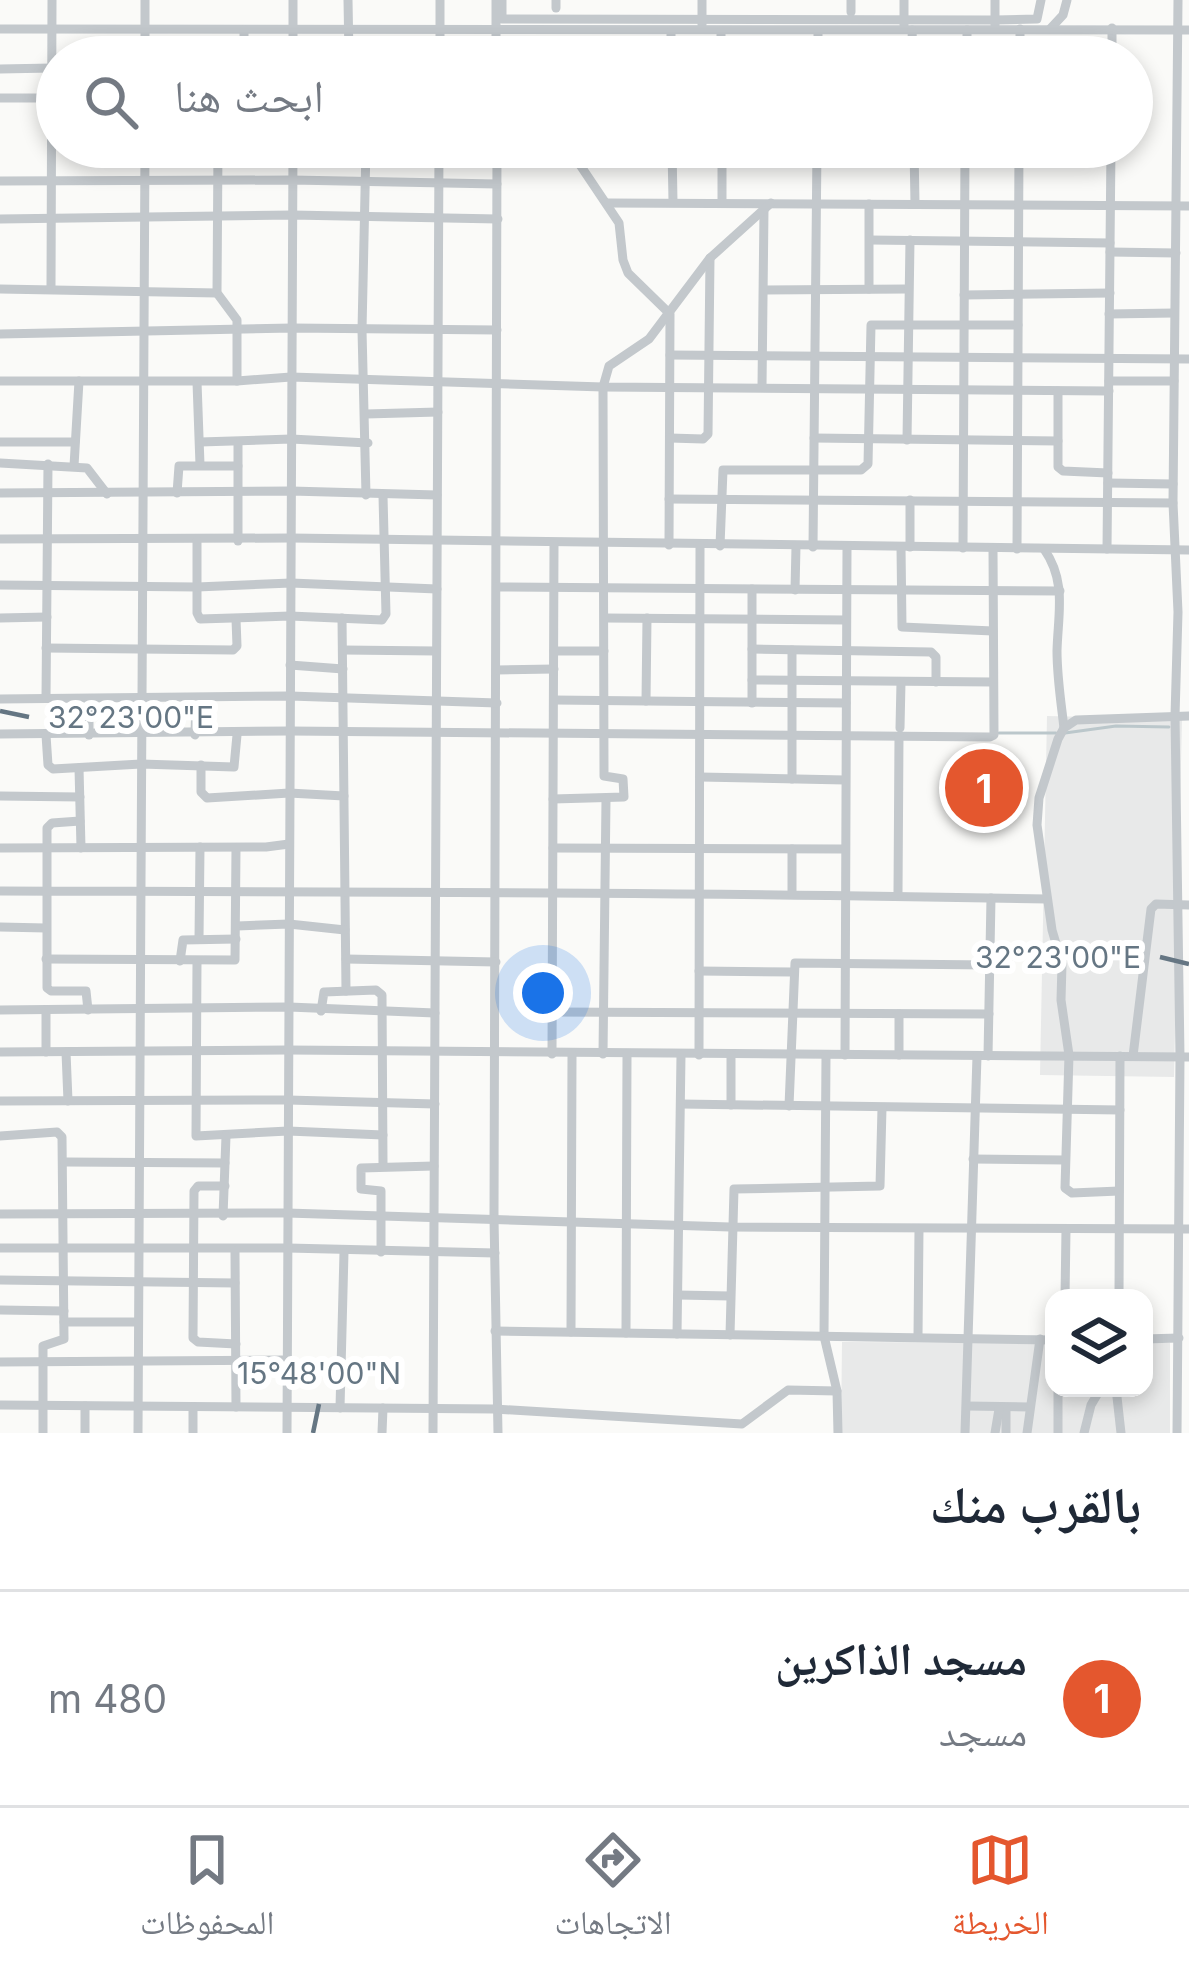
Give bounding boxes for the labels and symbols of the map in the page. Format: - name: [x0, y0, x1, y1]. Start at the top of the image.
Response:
- text: 32°23'00"E: [48, 699, 214, 735]
- pin: 1: [945, 743, 1023, 833]
- text: 32°23'00"E: [975, 939, 1141, 975]
- your location: [513, 963, 573, 1023]
- text: 15°48'00"N: [237, 1355, 401, 1391]

